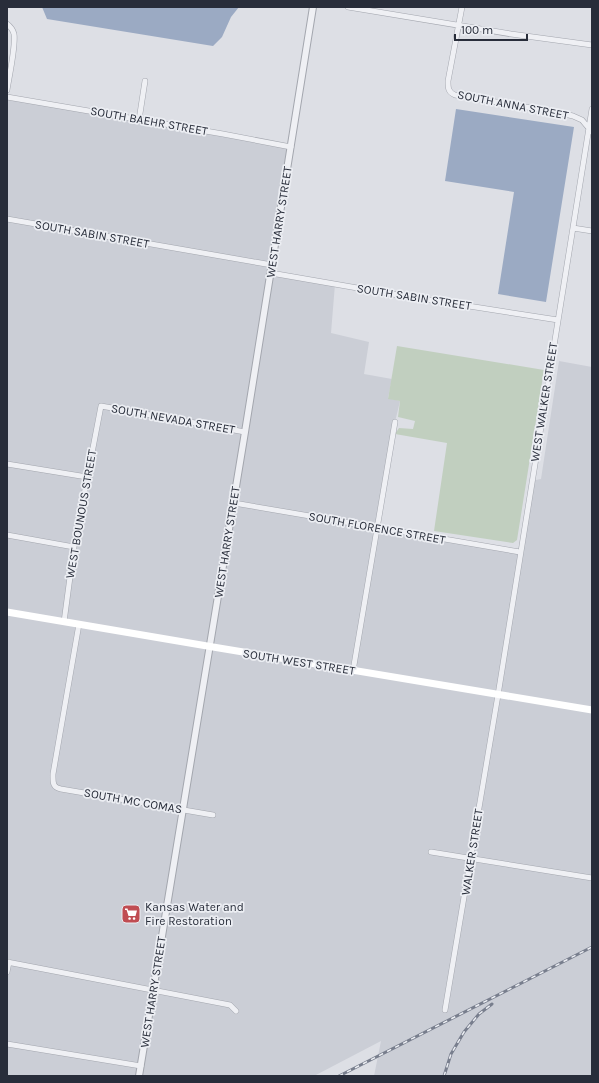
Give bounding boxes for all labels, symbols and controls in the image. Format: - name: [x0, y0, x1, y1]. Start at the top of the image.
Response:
- scale bar: [455, 16, 527, 42]
- text: 100 m: [461, 23, 493, 37]
- street label: SOUTH ANNA STREET: [456, 87, 570, 123]
- street label: SOUTH BAEHR STREET: [89, 104, 209, 138]
- street label: WEST HARRY STREET: [263, 165, 295, 279]
- street label: SOUTH SABIN STREET: [34, 217, 150, 251]
- street label: SOUTH SABIN STREET: [356, 281, 472, 313]
- street label: WEST WALKER STREET: [528, 341, 560, 463]
- street label: SOUTH NEVADA STREET: [110, 401, 236, 437]
- street label: WEST BOUNOUS STREET: [63, 448, 99, 580]
- street label: WEST HARRY STREET: [211, 485, 243, 599]
- street label: SOUTH FLORENCE STREET: [307, 509, 447, 547]
- street label: SOUTH WEST STREET: [242, 646, 356, 678]
- street label: SOUTH MC COMAS: [83, 785, 183, 817]
- street label: WALKER STREET: [458, 808, 486, 896]
- place label: Kansas Water and Fire Restoration: [145, 900, 244, 928]
- supermarket icon: Kansas Water and Fire Restoration: [120, 903, 142, 925]
- street label: WEST HARRY STREET: [137, 935, 169, 1049]

